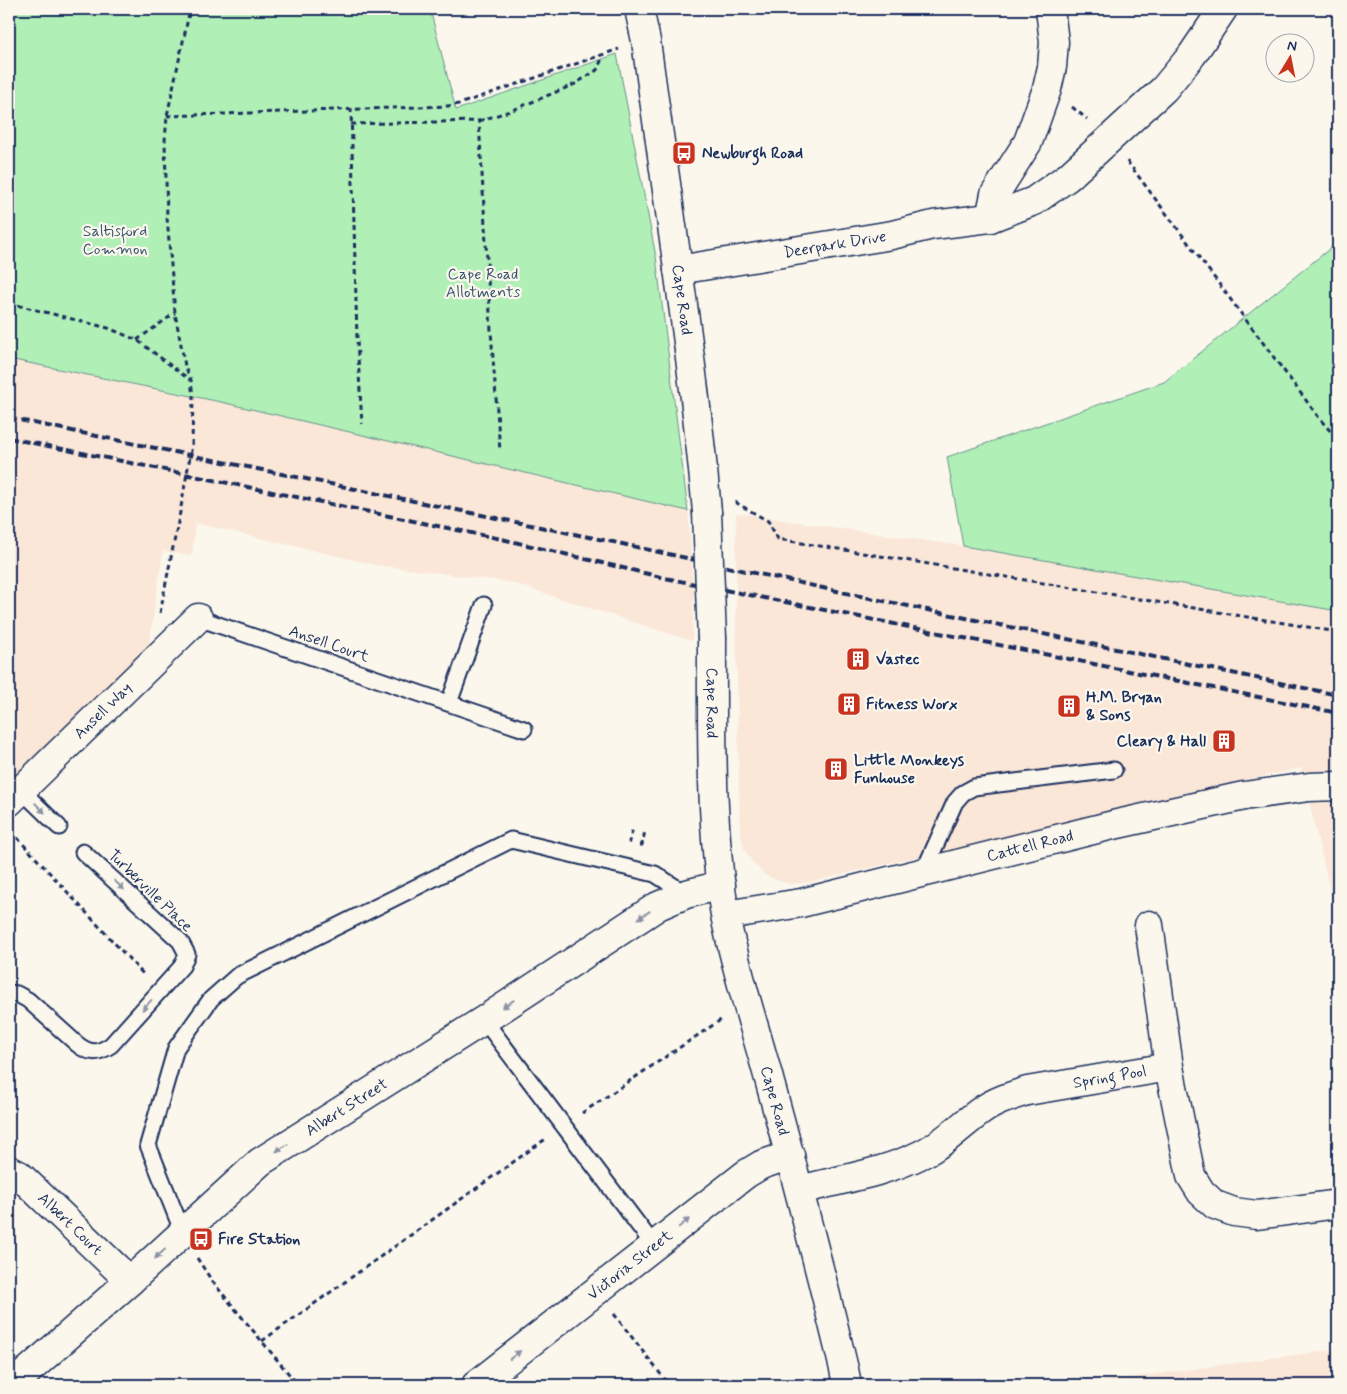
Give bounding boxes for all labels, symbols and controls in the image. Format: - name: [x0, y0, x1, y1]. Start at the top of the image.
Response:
- north arrow: [1264, 32, 1314, 82]
- text: N: [1286, 37, 1298, 56]
- bus stop icon: Newburgh Road: [671, 140, 697, 166]
- place label: Newburgh Road: [702, 143, 803, 166]
- park label: Saltisford Common: [82, 221, 148, 260]
- street label: Deerpark Drive: [782, 226, 888, 263]
- street label: Cape Road: [667, 263, 697, 336]
- park label: Cape Road Allotments: [446, 264, 520, 303]
- street label: Ansell Court: [286, 620, 372, 668]
- building icon: Vastec: [845, 646, 871, 672]
- place label: Vastec: [876, 649, 920, 670]
- street label: Cape Road: [701, 667, 723, 738]
- street label: Ansell Way: [69, 678, 136, 744]
- place label: H.M. Bryan & Sons: [1086, 687, 1162, 726]
- building icon: Fitness Worx: [836, 691, 862, 717]
- building icon: H.M. Bryan & Sons: [1056, 693, 1082, 719]
- place label: Fitness Worx: [866, 694, 957, 715]
- building icon: Cleary & Hall: [1211, 728, 1237, 754]
- place label: Cleary & Hall: [1116, 731, 1206, 752]
- place label: Little Monkeys Funhouse: [854, 750, 965, 789]
- building icon: Little Monkeys Funhouse: [823, 756, 849, 782]
- one-way arrow: [34, 802, 46, 814]
- street label: Cattell Road: [985, 825, 1075, 867]
- street label: Turberville Place: [103, 845, 197, 937]
- one-way arrow: [113, 879, 125, 891]
- one-way arrow: [637, 910, 650, 920]
- one-way arrow: [142, 999, 153, 1011]
- one-way arrow: [501, 999, 514, 1009]
- street label: Spring Pool: [1071, 1060, 1148, 1094]
- street label: Cape Road: [755, 1064, 794, 1138]
- street label: Albert Street: [301, 1073, 392, 1141]
- one-way arrow: [276, 1143, 289, 1153]
- street label: Albert Court: [33, 1188, 107, 1260]
- one-way arrow: [677, 1218, 690, 1229]
- street label: Victoria Street: [583, 1225, 677, 1305]
- bus stop icon: Fire Station: [188, 1226, 214, 1252]
- place label: Fire Station: [218, 1229, 300, 1250]
- one-way arrow: [153, 1249, 166, 1260]
- one-way arrow: [508, 1350, 521, 1361]

